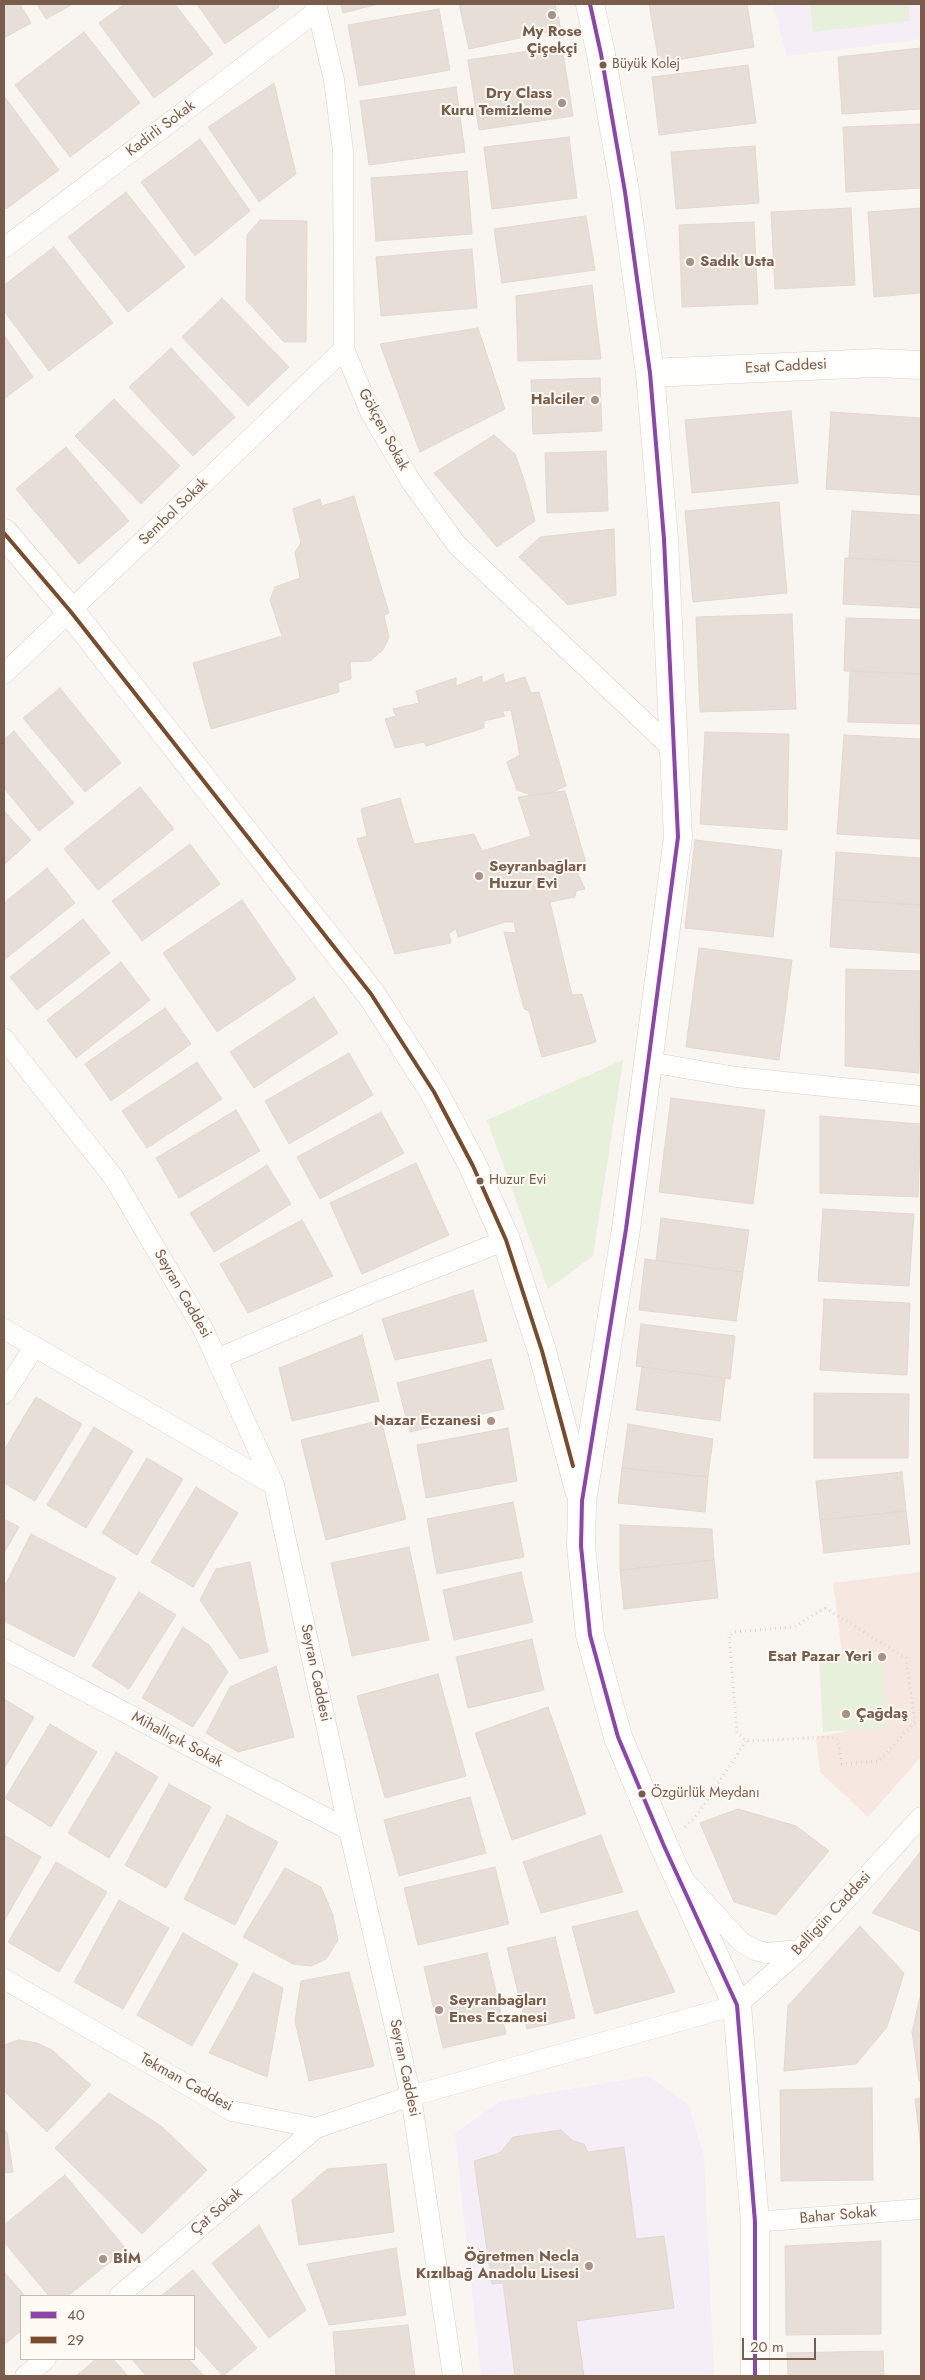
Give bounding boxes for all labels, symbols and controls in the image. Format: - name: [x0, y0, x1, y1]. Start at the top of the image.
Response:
- marker: My Rose Çiçekçi: [546, 9, 558, 21]
- place label: My Rose Çiçekçi: [522, 23, 582, 58]
- place label: Büyük Kolej: [612, 57, 680, 73]
- marker: Büyük Kolej: [598, 60, 608, 70]
- place label: Dry Class Kuru Temizleme: [441, 85, 552, 120]
- street label: Kadirli Sokak: [123, 97, 199, 161]
- marker: Dry Class Kuru Temizleme: [556, 97, 568, 109]
- place label: Sadık Usta: [700, 253, 774, 271]
- marker: Sadık Usta: [684, 256, 696, 268]
- street label: Esat Caddesi: [745, 356, 827, 378]
- street label: Gökçen Sokak: [354, 386, 412, 474]
- place label: Halciler: [531, 391, 585, 409]
- marker: Halciler: [589, 394, 601, 406]
- street label: Sembol Sokak: [136, 475, 212, 549]
- place label: Seyranbağları Huzur Evi: [489, 858, 586, 893]
- marker: Seyranbağları Huzur Evi: [473, 870, 485, 882]
- place label: Huzur Evi: [489, 1173, 547, 1189]
- marker: Huzur Evi: [475, 1176, 485, 1186]
- street label: Seyran Caddesi: [149, 1246, 215, 1342]
- place label: Nazar Eczanesi: [374, 1412, 481, 1430]
- marker: Nazar Eczanesi: [485, 1415, 497, 1427]
- street label: Seyran Caddesi: [296, 1623, 334, 1723]
- place label: Esat Pazar Yeri: [768, 1648, 872, 1666]
- marker: Esat Pazar Yeri: [876, 1651, 888, 1663]
- place label: Çağdaş: [856, 1705, 908, 1723]
- street label: Mihallıçık Sokak: [128, 1708, 226, 1772]
- marker: Çağdaş: [840, 1708, 852, 1720]
- place label: Özgürlük Meydanı: [651, 1786, 760, 1802]
- marker: Özgürlük Meydanı: [637, 1789, 647, 1799]
- street label: Belligün Caddesi: [789, 1868, 875, 1960]
- place label: Seyranbağları Enes Eczanesi: [449, 1992, 547, 2027]
- marker: Seyranbağları Enes Eczanesi: [433, 2004, 445, 2016]
- street label: Seyran Caddesi: [385, 2018, 423, 2118]
- street label: Tekman Caddesi: [136, 2050, 236, 2116]
- street label: Çat Sokak: [188, 2185, 246, 2239]
- street label: Bahar Sokak: [799, 2204, 877, 2228]
- place label: Öğretmen Necla Kızılbağ Anadolu Lisesi: [416, 2248, 579, 2283]
- place label: BİM: [113, 2250, 141, 2268]
- marker: BİM: [97, 2253, 109, 2265]
- marker: Öğretmen Necla Kızılbağ Anadolu Lisesi: [583, 2260, 595, 2272]
- legend: [20, 2295, 195, 2360]
- text: 40: [67, 2304, 85, 2326]
- scale bar: [745, 2328, 819, 2360]
- text: 29: [67, 2329, 84, 2351]
- text: 20 m: [750, 2336, 784, 2358]

